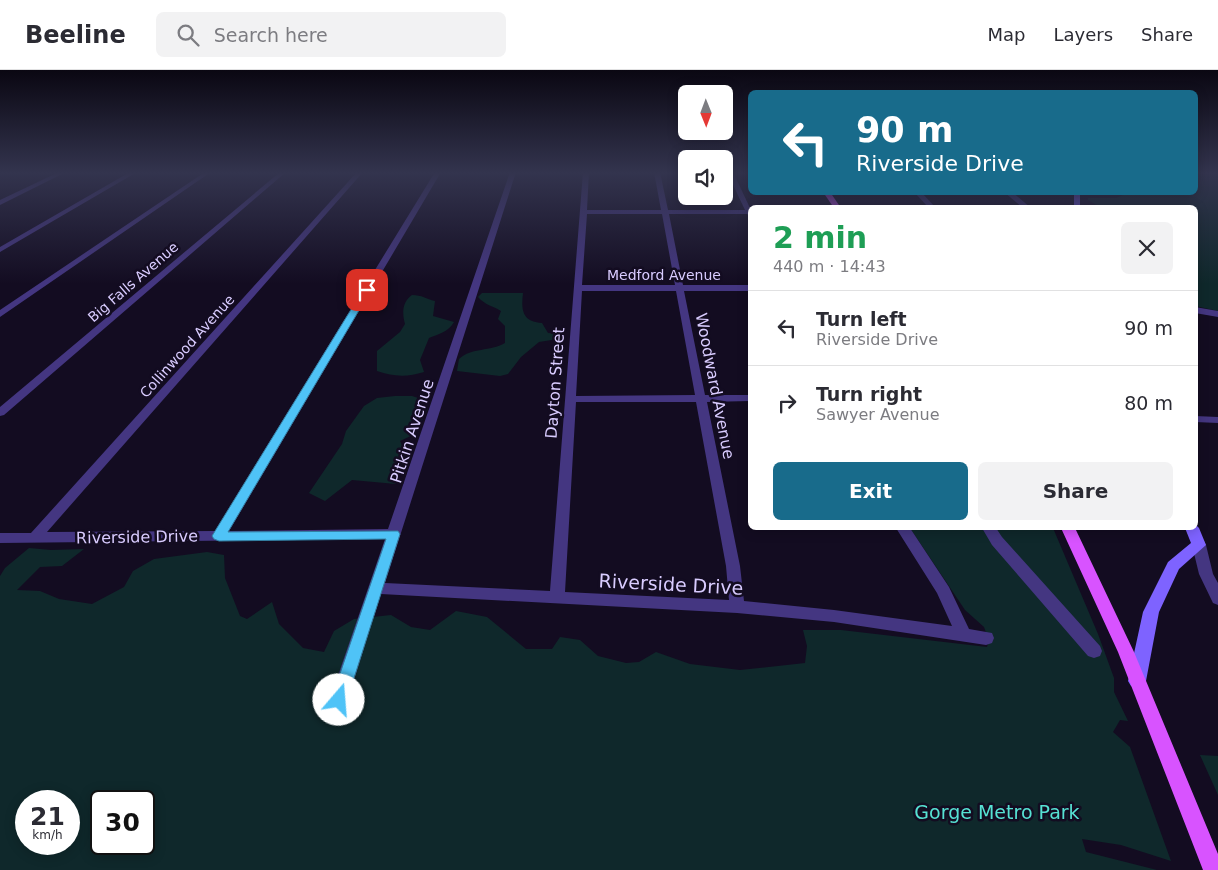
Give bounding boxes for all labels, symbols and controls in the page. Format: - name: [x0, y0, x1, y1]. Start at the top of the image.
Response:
- search box: [156, 12, 506, 57]
- text: Beeline: [25, 21, 126, 49]
- icon: search: [174, 21, 202, 49]
- text: Search here: [214, 24, 328, 46]
- text: Map: [987, 24, 1025, 45]
- text: Layers: [1053, 24, 1113, 45]
- text: Share: [1141, 24, 1193, 45]
- north arrow: [678, 85, 732, 140]
- map controls: [678, 85, 733, 205]
- icon: left: [773, 110, 838, 175]
- text: 90 m: [856, 110, 953, 150]
- button: sound: [678, 150, 733, 205]
- text: Riverside Drive: [856, 151, 1024, 176]
- text: 2 min: [773, 220, 867, 255]
- button: close: [1121, 222, 1173, 274]
- street label: Big Falls Avenue: [85, 239, 181, 325]
- text: 440 m · 14:43: [773, 257, 886, 276]
- street label: Medford Avenue: [607, 267, 721, 283]
- pin: [346, 269, 388, 311]
- icon: arrive: [353, 276, 381, 304]
- street label: Collinwood Avenue: [137, 291, 237, 401]
- text: Turn left: [816, 308, 907, 330]
- street label: Woodward Avenue: [692, 311, 738, 461]
- icon: left: [773, 314, 801, 342]
- text: 90 m: [1124, 317, 1173, 339]
- street label: Dayton Street: [542, 327, 568, 439]
- text: Riverside Drive: [816, 330, 938, 349]
- street label: Pitkin Avenue: [386, 377, 438, 485]
- text: Turn right: [816, 383, 922, 405]
- icon: right: [773, 389, 801, 417]
- text: 80 m: [1124, 392, 1173, 414]
- text: Sawyer Avenue: [816, 405, 939, 424]
- button: Exit: [773, 462, 968, 520]
- button: Share: [978, 462, 1173, 520]
- street label: Riverside Drive: [76, 526, 198, 548]
- street label: Riverside Drive: [598, 569, 744, 599]
- position arrow: [312, 673, 364, 725]
- speed limit sign: 30: [90, 790, 155, 855]
- park label: Gorge Metro Park: [914, 801, 1080, 823]
- text: 21: [30, 802, 65, 831]
- text: km/h: [32, 828, 63, 842]

